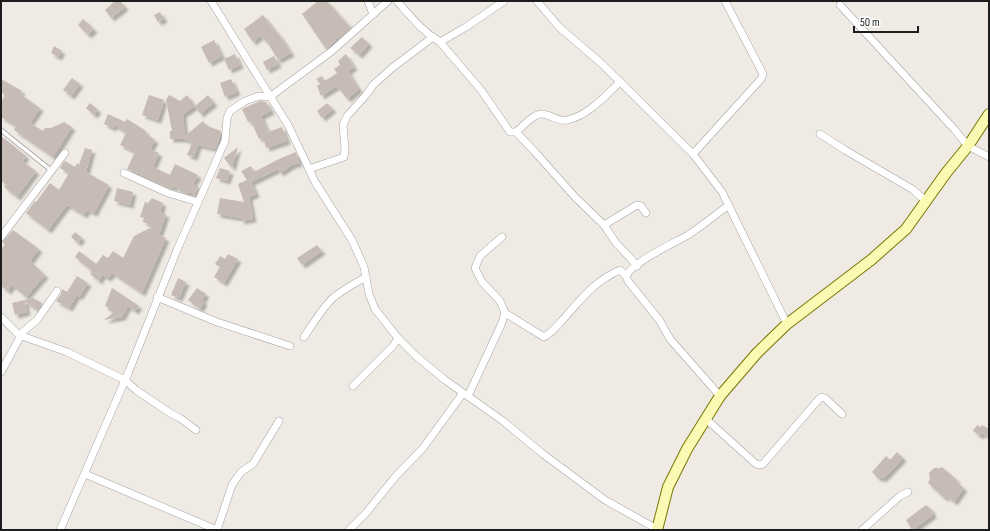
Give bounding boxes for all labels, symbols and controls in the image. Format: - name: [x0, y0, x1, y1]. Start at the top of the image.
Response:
- scale bar: [854, 8, 918, 34]
- text: 50 m: [860, 15, 880, 30]

